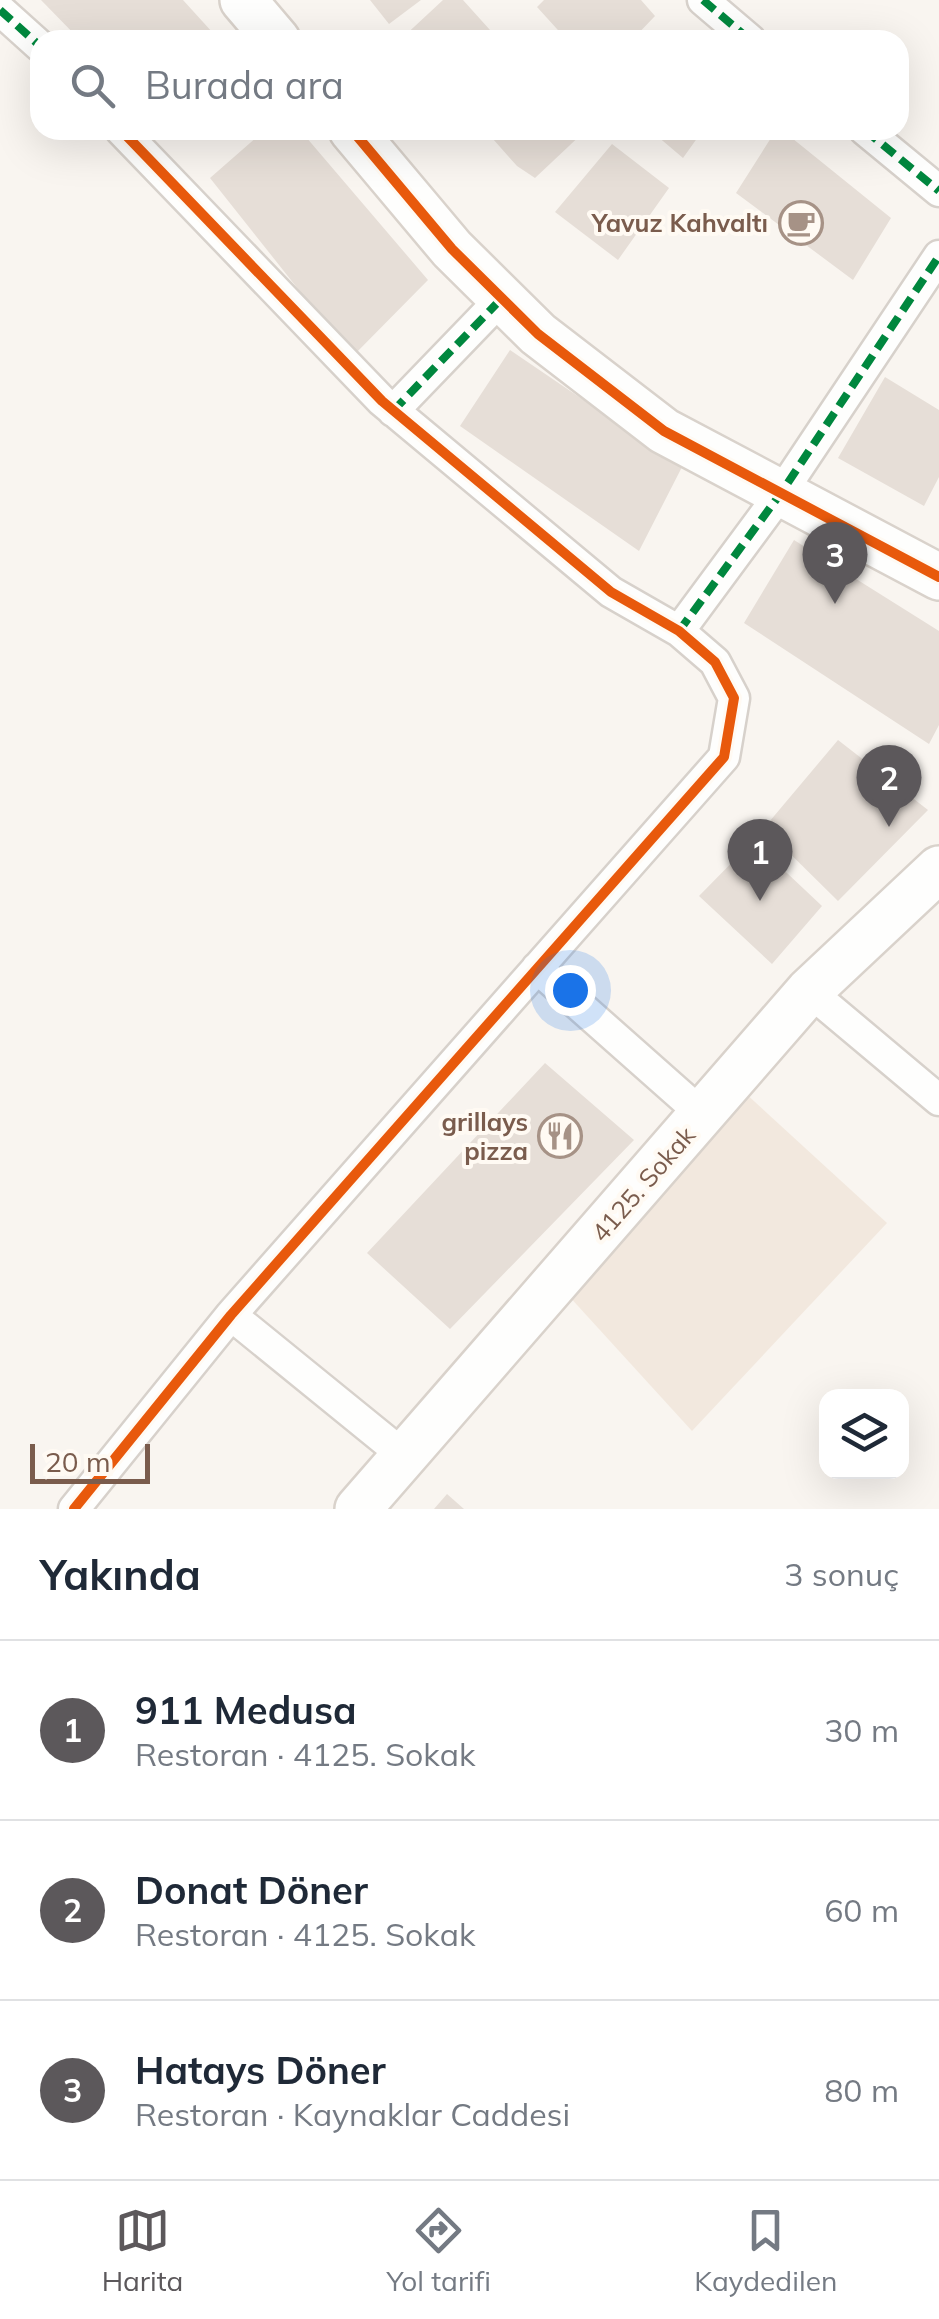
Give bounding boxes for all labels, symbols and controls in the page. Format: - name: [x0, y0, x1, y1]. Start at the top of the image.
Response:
- search box: [30, 30, 909, 140]
- icon: search: [65, 58, 120, 113]
- text: Burada ara: [145, 61, 344, 109]
- cafe icon: Yavuz Kahvaltı: [778, 200, 824, 246]
- place label: Yavuz Kahvaltı: [591, 207, 768, 238]
- pin: 3: [802, 522, 868, 604]
- pin: 2: [856, 744, 922, 827]
- pin: 1: [728, 818, 792, 901]
- your location: [545, 965, 596, 1016]
- place label: grillays pizza: [442, 1106, 528, 1166]
- restaurant icon: grillays pizza: [537, 1113, 583, 1159]
- street label: 4125. Sokak: [584, 1119, 702, 1248]
- map controls: [819, 1389, 909, 1479]
- button: layers: [819, 1389, 909, 1479]
- scale bar: [30, 1439, 150, 1484]
- text: 20 m: [45, 1444, 111, 1479]
- text: Yakında: [40, 1548, 201, 1601]
- text: 3 sonuç: [784, 1554, 899, 1594]
- text: 911 Medusa: [135, 1686, 357, 1734]
- text: 1: [63, 1710, 82, 1750]
- text: 30 m: [824, 1710, 899, 1750]
- text: Restoran · 4125. Sokak: [135, 1734, 475, 1774]
- text: Donat Döner: [135, 1866, 368, 1914]
- text: 2: [63, 1890, 82, 1930]
- text: 60 m: [824, 1890, 899, 1930]
- text: Restoran · 4125. Sokak: [135, 1914, 475, 1954]
- text: Hatays Döner: [135, 2046, 386, 2094]
- text: 3: [63, 2070, 82, 2110]
- text: 80 m: [824, 2070, 899, 2110]
- text: Restoran · Kaynaklar Caddesi: [135, 2094, 570, 2134]
- tab: Harita: [102, 2203, 183, 2298]
- tab: Yol tarifi: [387, 2203, 491, 2298]
- tab: Kaydedilen: [694, 2203, 837, 2298]

